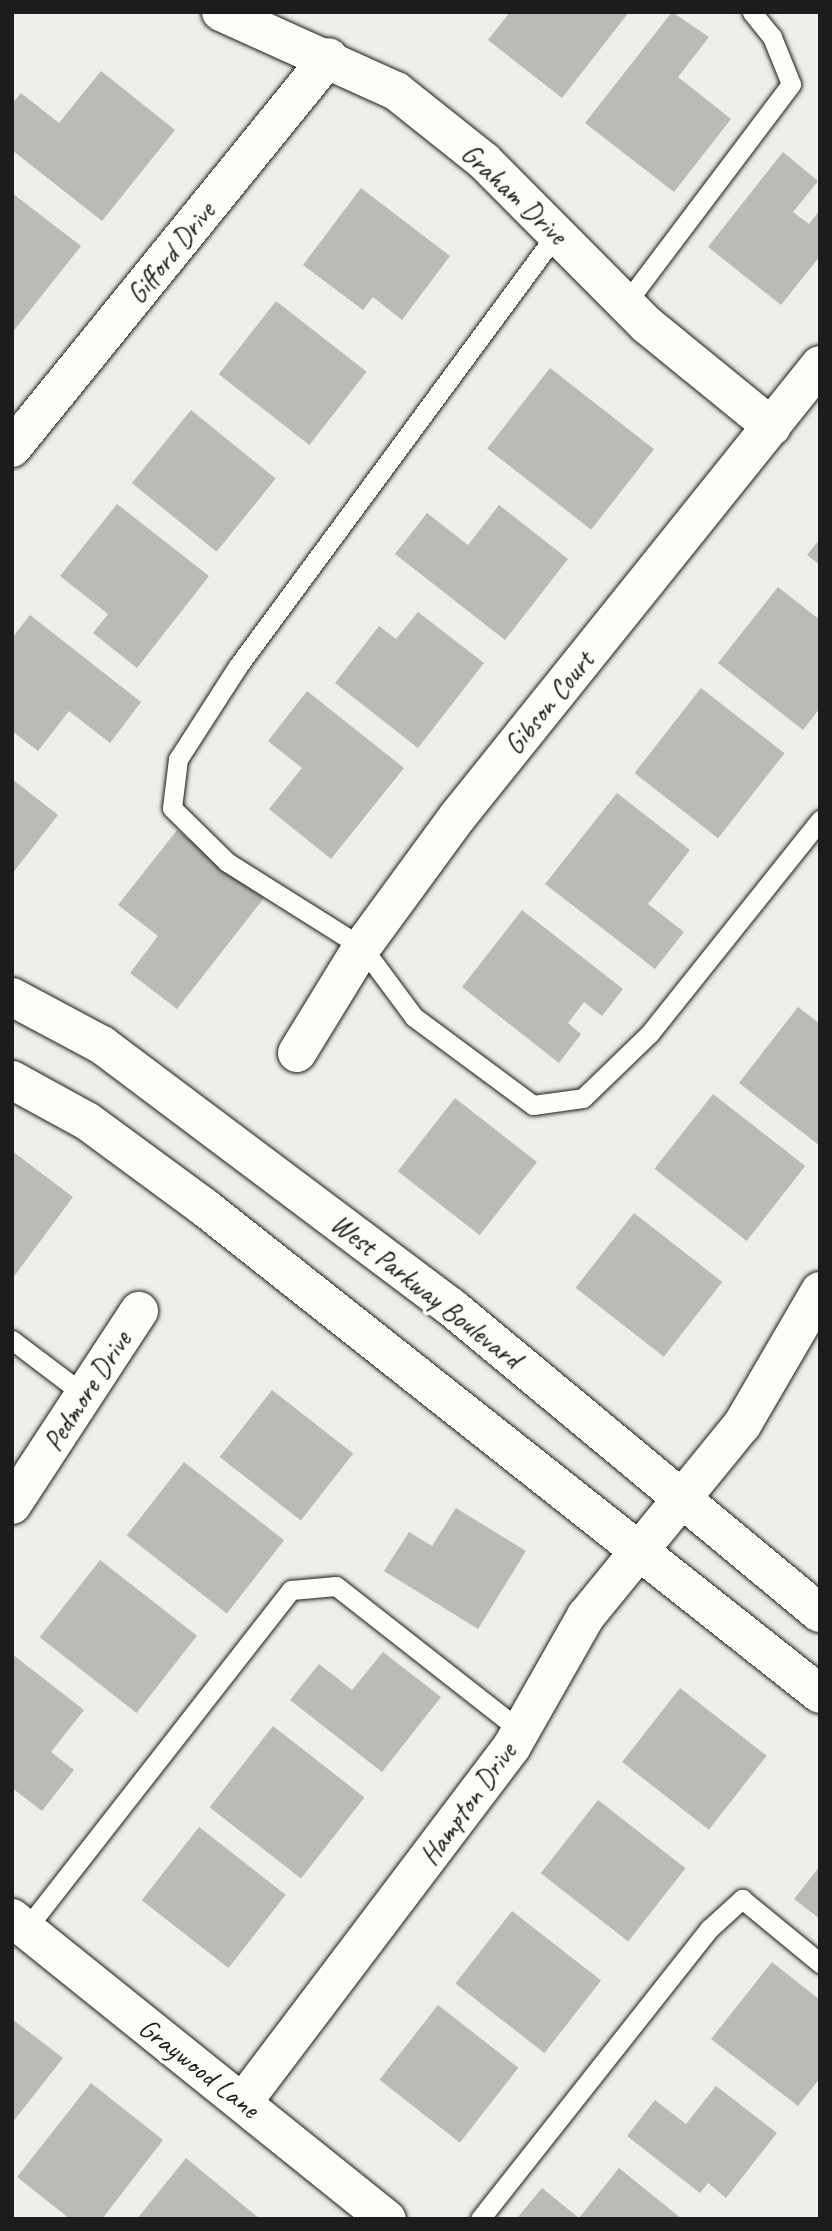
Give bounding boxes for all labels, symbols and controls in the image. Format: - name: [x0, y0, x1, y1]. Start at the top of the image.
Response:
- street label: Graham Drive: [454, 137, 574, 251]
- street label: Gifford Drive: [120, 195, 222, 311]
- street label: Gibson Court: [497, 645, 601, 761]
- street label: West Parkway Boulevard: [324, 1206, 528, 1376]
- street label: Pedmore Drive: [36, 1325, 138, 1457]
- street label: Hampton Drive: [412, 1736, 524, 1872]
- street label: Graywood Lane: [132, 2011, 266, 2125]

